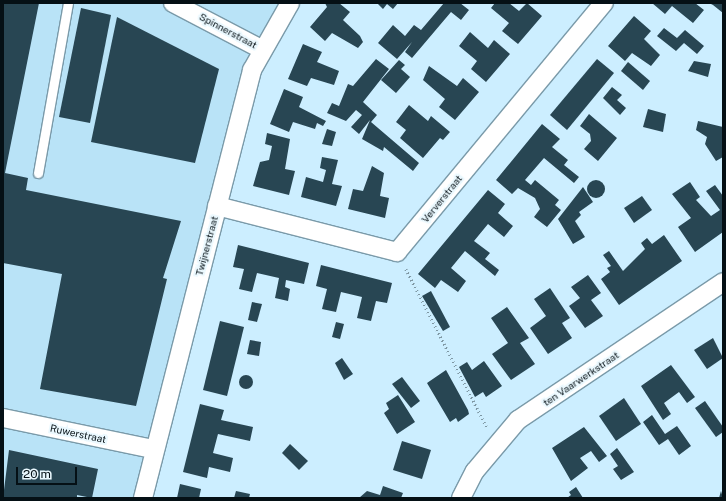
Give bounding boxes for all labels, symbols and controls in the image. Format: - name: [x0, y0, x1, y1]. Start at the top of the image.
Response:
- street label: Spinnerstraat: [197, 11, 259, 51]
- street label: Ververstraat: [419, 173, 465, 225]
- street label: Twijnerstraat: [193, 215, 221, 277]
- street label: ten Vaarwerkstraat: [541, 349, 621, 409]
- street label: Ruwerstraat: [49, 422, 107, 446]
- scale bar: [18, 459, 79, 485]
- text: 20 m: [23, 467, 51, 481]

